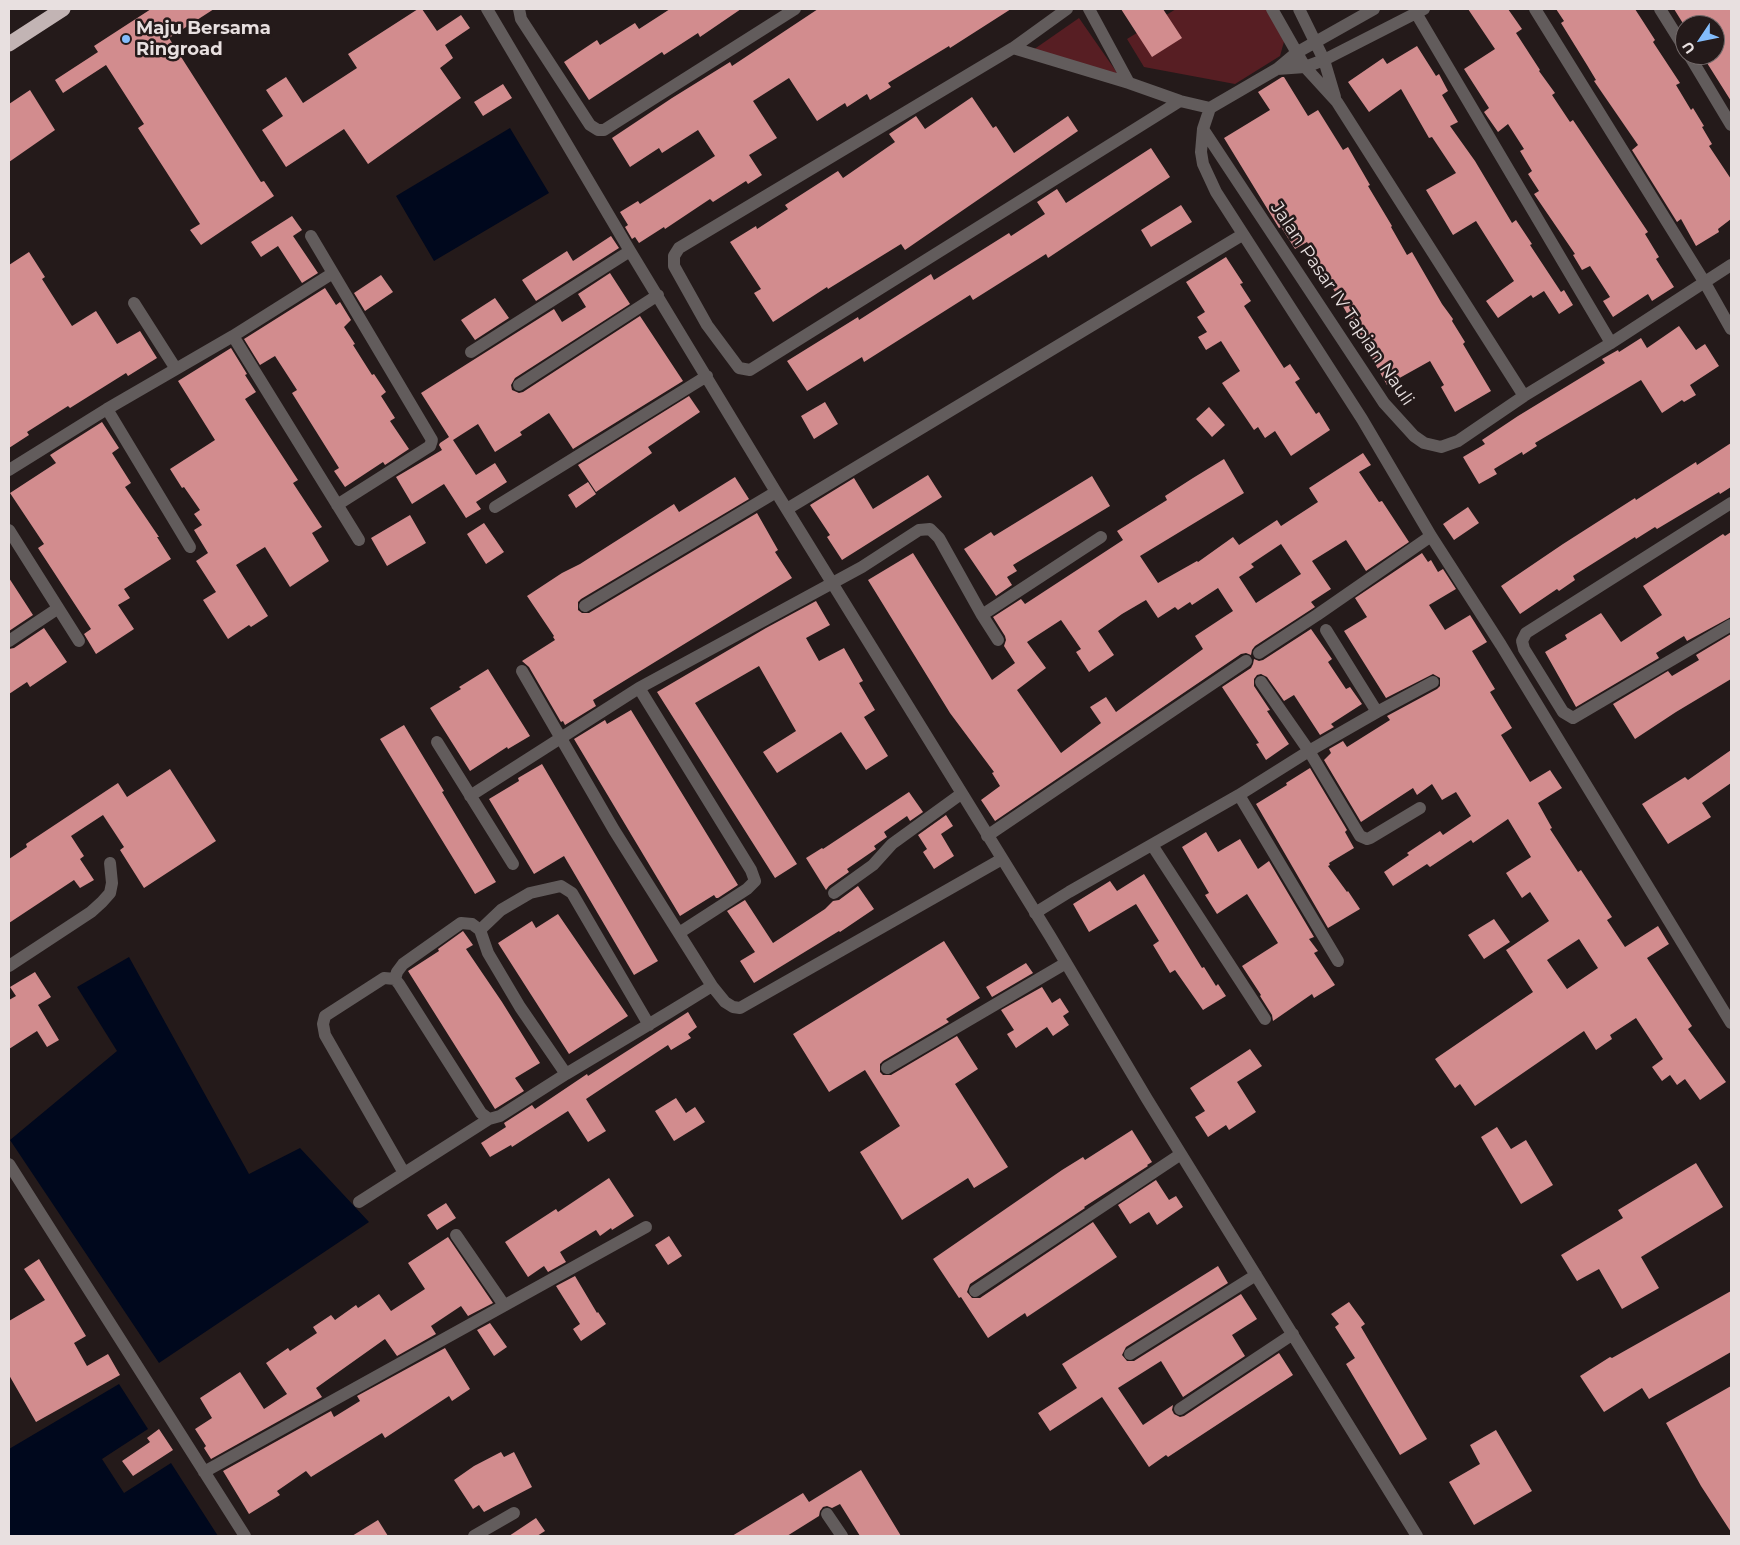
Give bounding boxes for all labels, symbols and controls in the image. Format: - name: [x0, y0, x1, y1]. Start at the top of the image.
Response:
- north arrow: [1675, 15, 1725, 65]
- place label: Maju Bersama Ringroad: [136, 18, 271, 60]
- marker: Maju Bersama Ringroad: [120, 33, 132, 45]
- text: U: [1678, 38, 1699, 57]
- street label: Jalan Pasar IV Tapian Nauli: [1266, 198, 1418, 410]

